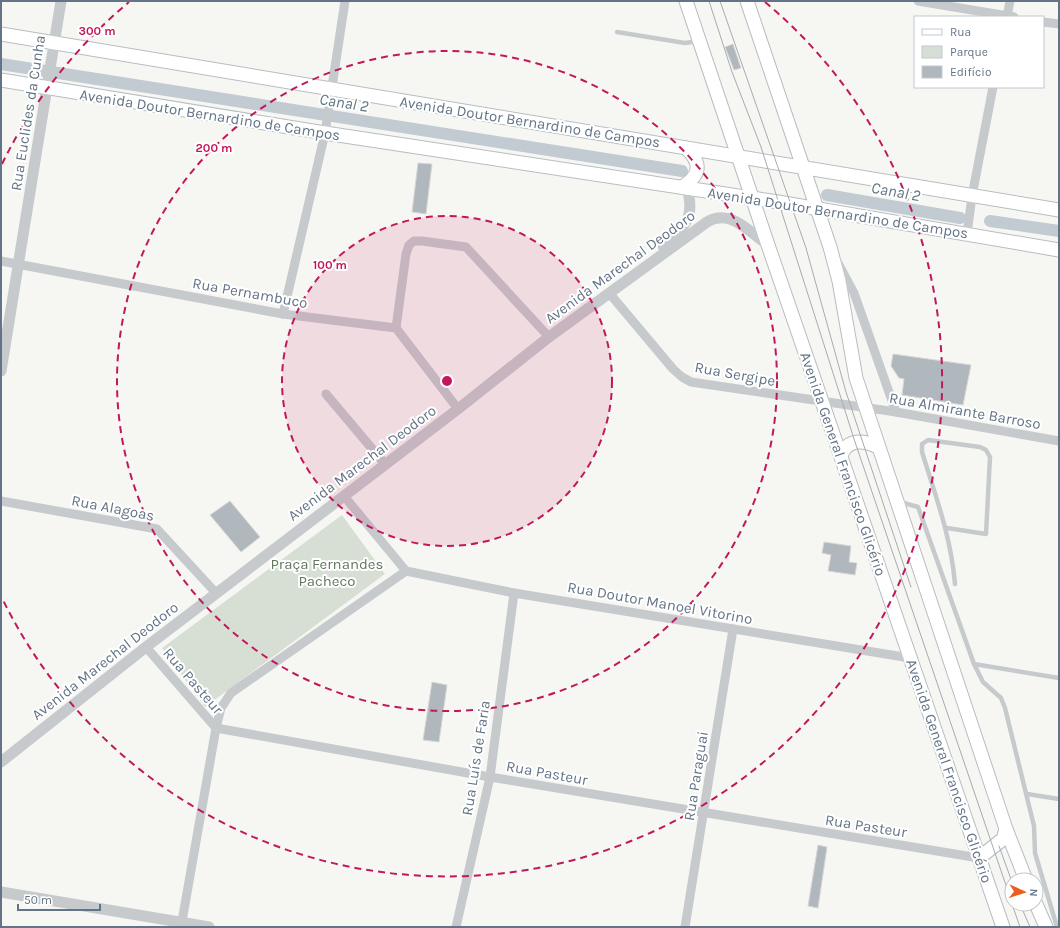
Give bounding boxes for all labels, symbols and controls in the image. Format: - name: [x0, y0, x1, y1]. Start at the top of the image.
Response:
- legend: [914, 16, 1044, 88]
- text: 300 m: [78, 24, 116, 38]
- text: Rua: [950, 25, 971, 39]
- street label: Rua Euclides da Cunha: [7, 34, 49, 192]
- text: Parque: [950, 45, 988, 59]
- text: Edifício: [950, 65, 991, 79]
- street label: Avenida Doutor Bernardino de Campos: [78, 85, 342, 145]
- water label: Canal 2: [318, 89, 370, 116]
- street label: Avenida Doutor Bernardino de Campos: [398, 92, 662, 152]
- text: 200 m: [196, 141, 232, 155]
- water label: Canal 2: [870, 178, 923, 205]
- street label: Avenida Doutor Bernardino de Campos: [706, 183, 970, 243]
- street label: Avenida Marechal Deodoro: [541, 206, 699, 328]
- text: 100 m: [313, 258, 347, 272]
- street label: Rua Pernambuco: [191, 274, 309, 312]
- street label: Avenida General Francisco Glicério: [796, 350, 890, 578]
- street label: Rua Sergipe: [693, 358, 777, 390]
- centre of rings: [440, 374, 454, 388]
- street label: Rua Almirante Barroso: [888, 389, 1042, 433]
- street label: Avenida Marechal Deodoro: [284, 401, 440, 525]
- street label: Rua Alagoas: [70, 491, 156, 525]
- park label: Praça Fernandes Pacheco: [271, 555, 383, 590]
- street label: Rua Doutor Manoel Vitorino: [566, 578, 754, 628]
- street label: Avenida Marechal Deodoro: [28, 598, 182, 724]
- street label: Rua Pasteur: [159, 644, 227, 718]
- street label: Avenida General Francisco Glicério: [902, 657, 996, 885]
- street label: Rua Luís de Faria: [458, 699, 494, 817]
- street label: Rua Paraguai: [680, 730, 712, 822]
- street label: Rua Pasteur: [505, 757, 590, 789]
- street label: Rua Pasteur: [824, 811, 909, 841]
- north arrow: [1004, 872, 1044, 912]
- scale bar: [18, 886, 100, 912]
- text: N: [1027, 888, 1040, 897]
- text: 50 m: [24, 893, 52, 907]

